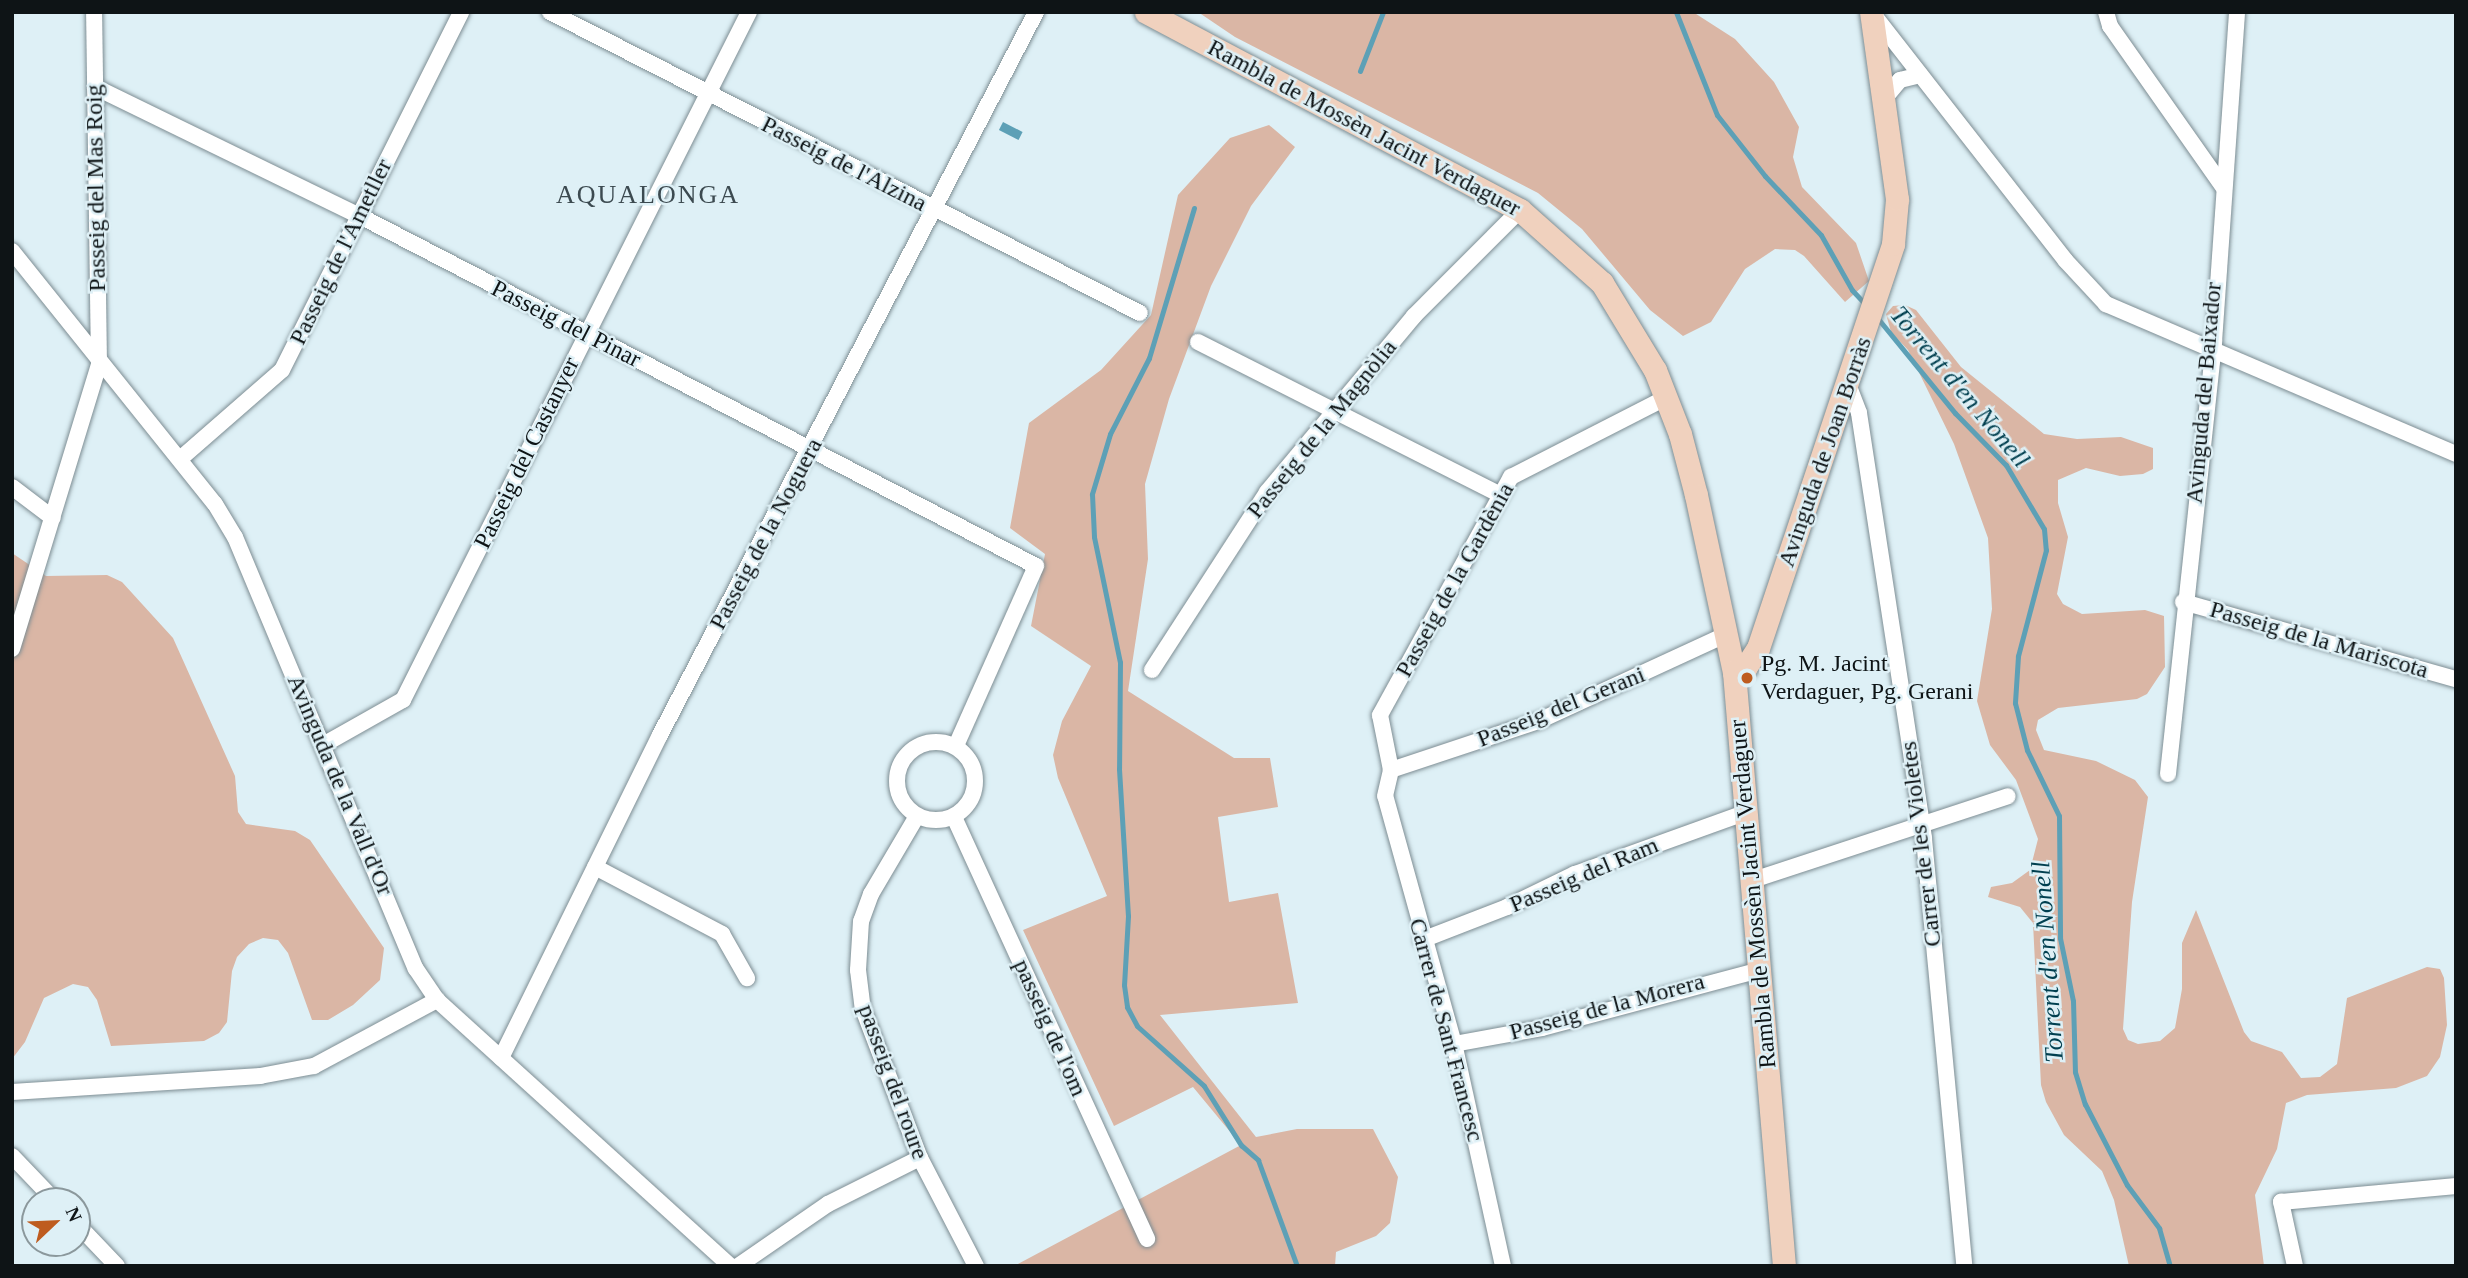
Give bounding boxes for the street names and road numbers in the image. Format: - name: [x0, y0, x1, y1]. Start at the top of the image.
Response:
- street label: Rambla de Mossèn Jacint Verdaguer: [1202, 33, 1526, 223]
- street label: Passeig del Mas Roig: [80, 84, 112, 292]
- street label: Passeig de l'Alzina: [757, 110, 931, 218]
- street label: Passeig de l'Ametller: [284, 154, 398, 350]
- street label: Passeig del Pinar: [486, 274, 646, 374]
- street label: Avinguda del Baixador: [2180, 281, 2228, 505]
- street label: Avinguda de Joan Borràs: [1772, 333, 1878, 571]
- street label: Passeig de la Magnòlia: [1241, 334, 1403, 524]
- street label: Passeig del Castanyer: [468, 353, 586, 553]
- street label: Passeig de la Noguera: [703, 433, 829, 635]
- street label: Passeig de la Gardènia: [1390, 478, 1520, 682]
- street label: Passeig de la Mariscota: [2206, 595, 2432, 685]
- street label: Passeig del Gerani: [1473, 660, 1649, 754]
- street label: Avinguda de la Vall d'Or: [280, 670, 400, 900]
- street label: Rambla de Mossèn Jacint Verdaguer: [1723, 718, 1783, 1070]
- street label: Carrer de les Violetes: [1894, 739, 1948, 949]
- street label: Passeig del Ram: [1505, 831, 1663, 919]
- street label: Carrer de Sant Francesc: [1402, 915, 1490, 1145]
- street label: passeig de l'om: [1007, 955, 1093, 1101]
- street label: Passeig de la Morera: [1506, 967, 1708, 1047]
- street label: passeig del roure: [852, 1001, 934, 1163]

